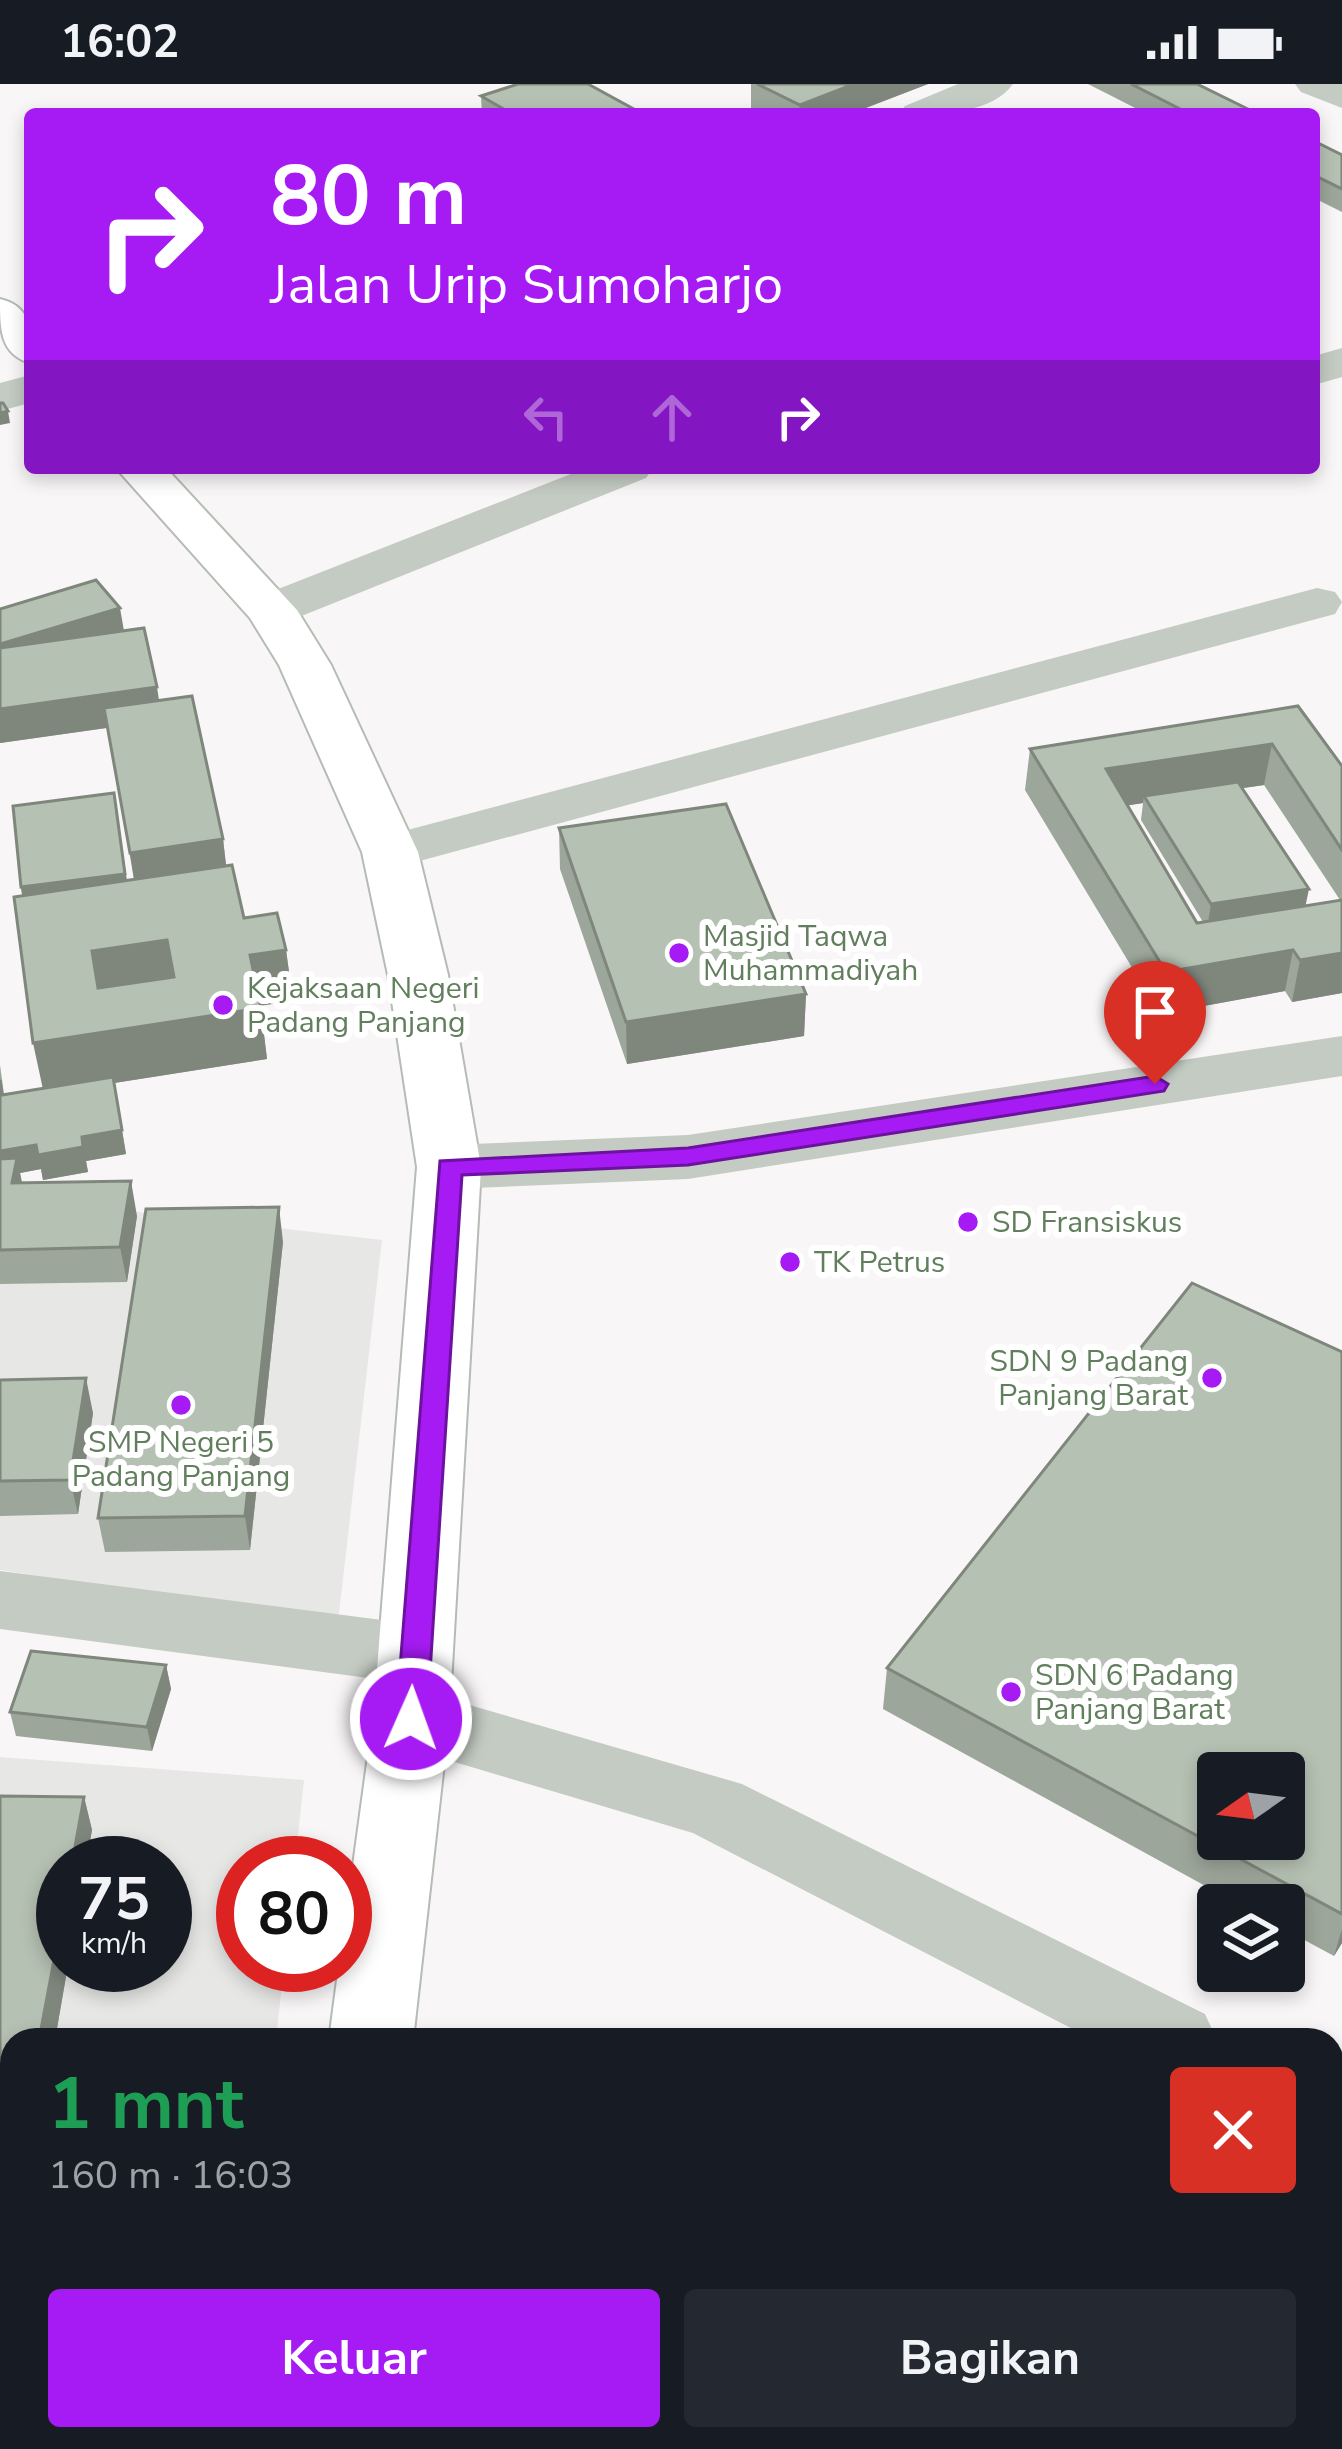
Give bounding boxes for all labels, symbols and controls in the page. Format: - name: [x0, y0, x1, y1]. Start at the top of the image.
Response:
- text: 16:02: [60, 12, 179, 73]
- text: 80 m: [270, 139, 467, 254]
- icon: right: [72, 156, 228, 312]
- text: Jalan Urip Sumoharjo: [270, 248, 783, 322]
- icon: left: [513, 384, 579, 450]
- icon: ahead: [639, 384, 705, 450]
- icon: right: [765, 384, 831, 450]
- place label: Masjid Taqwa Muhammadiyah: [703, 916, 918, 991]
- marker: Masjid Taqwa Muhammadiyah: [666, 940, 692, 966]
- pin: [1104, 961, 1206, 1084]
- place label: Kejaksaan Negeri Padang Panjang: [247, 968, 479, 1043]
- icon: arrive: [1122, 979, 1188, 1045]
- marker: Kejaksaan Negeri Padang Panjang: [210, 992, 236, 1018]
- place label: SD Fransiskus: [992, 1202, 1182, 1243]
- marker: SD Fransiskus: [955, 1209, 981, 1235]
- place label: TK Petrus: [814, 1242, 945, 1283]
- marker: TK Petrus: [777, 1249, 803, 1275]
- place label: SDN 9 Padang Panjang Barat: [989, 1341, 1188, 1416]
- marker: SDN 9 Padang Panjang Barat: [1199, 1365, 1225, 1391]
- marker: SMP Negeri 5 Padang Panjang: [168, 1392, 194, 1418]
- place label: SMP Negeri 5 Padang Panjang: [72, 1422, 290, 1497]
- place label: SDN 6 Padang Panjang Barat: [1035, 1655, 1234, 1730]
- position arrow: [348, 1656, 474, 1782]
- marker: SDN 6 Padang Panjang Barat: [998, 1679, 1024, 1705]
- north arrow: [1197, 1752, 1305, 1860]
- map controls: [1197, 1752, 1305, 1992]
- speed limit sign: 80: [216, 1836, 372, 1992]
- text: 75: [78, 1858, 150, 1940]
- button: layers: [1197, 1884, 1305, 1992]
- text: km/h: [81, 1923, 147, 1964]
- text: 1 mnt: [48, 2055, 244, 2153]
- button: close: [1170, 2067, 1296, 2193]
- text: 160 m · 16:03: [48, 2149, 293, 2202]
- button: Keluar: [48, 2289, 660, 2427]
- button: Bagikan: [684, 2289, 1296, 2427]

